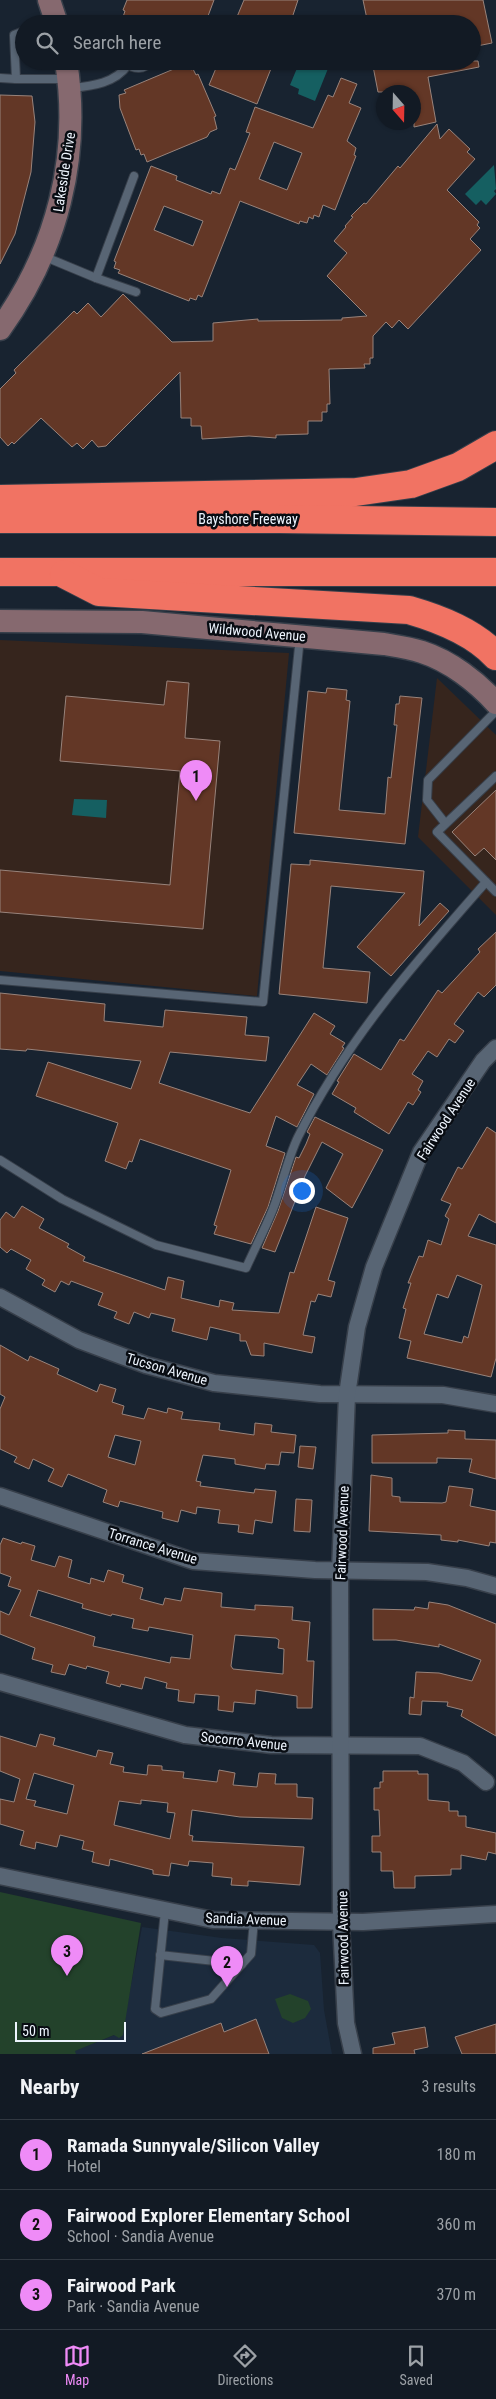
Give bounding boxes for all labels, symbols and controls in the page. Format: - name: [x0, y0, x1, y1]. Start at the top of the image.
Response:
- search box: [15, 15, 481, 70]
- icon: search: [33, 29, 61, 57]
- text: Search here: [73, 31, 161, 54]
- north arrow: [376, 85, 421, 130]
- street label: Lakeside Drive: [50, 131, 78, 213]
- street label: Bayshore Freeway: [198, 511, 298, 527]
- street label: Wildwood Avenue: [208, 620, 307, 644]
- pin: 1: [180, 760, 212, 801]
- street label: Fairwood Avenue: [414, 1075, 479, 1163]
- your location: [289, 1178, 315, 1204]
- street label: Tucson Avenue: [125, 1350, 210, 1388]
- street label: Fairwood Avenue: [332, 1485, 352, 1580]
- street label: Torrance Avenue: [107, 1525, 200, 1567]
- street label: Socorro Avenue: [200, 1729, 288, 1754]
- street label: Fairwood Avenue: [334, 1890, 352, 1985]
- street label: Sandia Avenue: [205, 1910, 287, 1928]
- pin: 3: [51, 1935, 83, 1976]
- pin: 2: [211, 1946, 243, 1987]
- scale bar: [15, 2019, 126, 2042]
- text: 50 m: [22, 2023, 50, 2039]
- text: Nearby: [20, 2075, 79, 2099]
- text: 3 results: [421, 2077, 476, 2096]
- text: Ramada Sunnyvale/Silicon Valley: [67, 2134, 320, 2157]
- text: 1: [32, 2145, 40, 2164]
- text: 180 m: [437, 2145, 476, 2164]
- text: Hotel: [67, 2157, 101, 2176]
- text: Fairwood Explorer Elementary School: [67, 2204, 350, 2227]
- text: 2: [32, 2215, 40, 2234]
- text: 360 m: [437, 2215, 476, 2234]
- text: School · Sandia Avenue: [67, 2227, 214, 2246]
- text: Fairwood Park: [67, 2274, 176, 2297]
- text: 3: [32, 2285, 40, 2304]
- text: 370 m: [437, 2285, 476, 2304]
- text: Park · Sandia Avenue: [67, 2297, 200, 2316]
- tab: Map: [63, 2342, 91, 2388]
- tab: Directions: [217, 2342, 273, 2388]
- tab: Saved: [400, 2342, 433, 2388]

